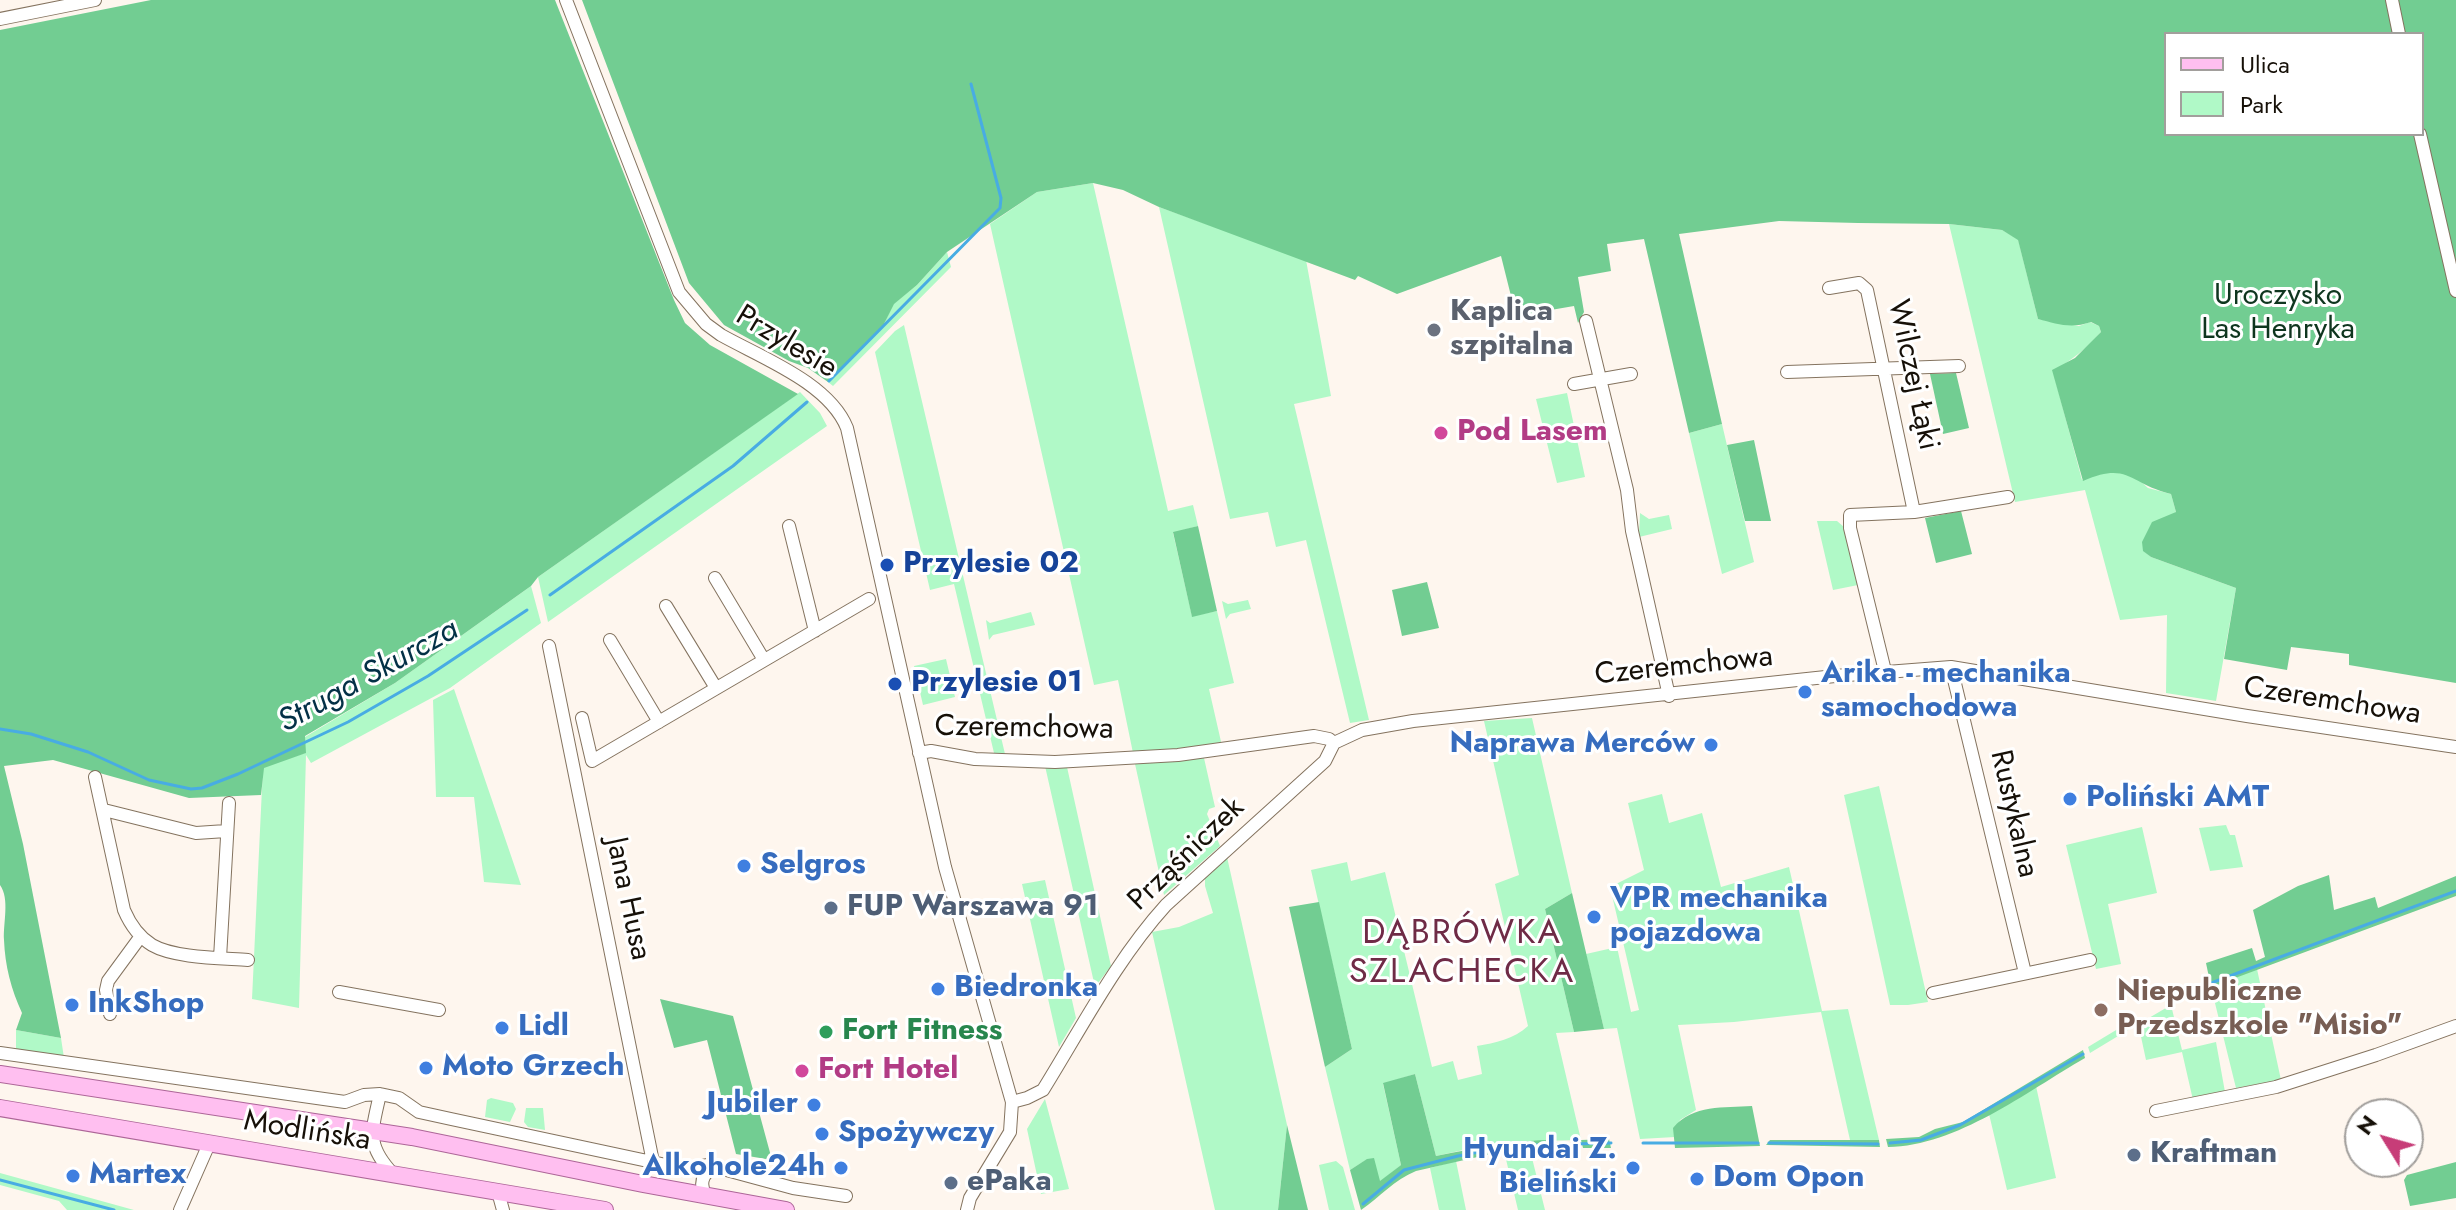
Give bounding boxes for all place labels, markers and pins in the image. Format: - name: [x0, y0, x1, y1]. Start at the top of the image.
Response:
- place label: Kaplica szpitalna: [1450, 295, 1573, 366]
- marker: Kaplica szpitalna: [1425, 321, 1443, 339]
- place label: Pod Lasem: [1457, 415, 1607, 451]
- marker: Pod Lasem: [1432, 424, 1450, 442]
- place label: Przylesie 02: [903, 547, 1079, 583]
- marker: Przylesie 02: [878, 556, 896, 574]
- place label: Arika - mechanika samochodowa: [1821, 657, 2071, 728]
- place label: Przylesie 01: [911, 666, 1083, 702]
- marker: Przylesie 01: [886, 675, 904, 693]
- marker: Arika - mechanika samochodowa: [1796, 683, 1814, 701]
- place label: Naprawa Merców: [1449, 727, 1695, 763]
- marker: Naprawa Merców: [1702, 736, 1720, 754]
- place label: Poliński AMT: [2086, 781, 2269, 817]
- marker: Poliński AMT: [2061, 790, 2079, 808]
- place label: Selgros: [760, 848, 866, 884]
- marker: Selgros: [735, 857, 753, 875]
- place label: VPR mechanika pojazdowa: [1610, 882, 1828, 952]
- place label: FUP Warszawa 91: [847, 890, 1098, 926]
- marker: FUP Warszawa 91: [822, 899, 840, 917]
- marker: VPR mechanika pojazdowa: [1585, 908, 1603, 926]
- place label: Biedronka: [954, 971, 1098, 1007]
- place label: Niepubliczne Przedszkole "Misio": [2117, 975, 2402, 1046]
- marker: Biedronka: [929, 980, 947, 998]
- place label: InkShop: [88, 987, 204, 1023]
- marker: InkShop: [63, 996, 81, 1014]
- marker: Niepubliczne Przedszkole "Misio": [2092, 1001, 2110, 1019]
- place label: Lidl: [518, 1010, 569, 1046]
- place label: Fort Fitness: [842, 1014, 1002, 1050]
- marker: Lidl: [493, 1019, 511, 1037]
- marker: Fort Fitness: [817, 1023, 835, 1041]
- place label: Moto Grzech: [442, 1050, 625, 1086]
- place label: Fort Hotel: [818, 1053, 958, 1089]
- marker: Moto Grzech: [417, 1059, 435, 1077]
- marker: Fort Hotel: [793, 1062, 811, 1080]
- place label: Jubiler: [706, 1087, 798, 1123]
- marker: Jubiler: [805, 1096, 823, 1114]
- place label: Spożywczy: [838, 1116, 994, 1152]
- marker: Spożywczy: [813, 1125, 831, 1143]
- place label: Hyundai Z. Bieliński: [1463, 1133, 1617, 1204]
- place label: Kraftman: [2150, 1137, 2277, 1173]
- marker: Kraftman: [2125, 1146, 2143, 1164]
- place label: Alkohole24h: [643, 1150, 825, 1186]
- place label: Martex: [89, 1158, 186, 1194]
- marker: Alkohole24h: [832, 1159, 850, 1177]
- marker: Hyundai Z. Bieliński: [1624, 1159, 1642, 1177]
- place label: Dom Opon: [1713, 1161, 1864, 1197]
- place label: ePaka: [967, 1165, 1052, 1201]
- marker: Martex: [64, 1167, 82, 1185]
- marker: Dom Opon: [1688, 1170, 1706, 1188]
- marker: ePaka: [942, 1174, 960, 1192]

